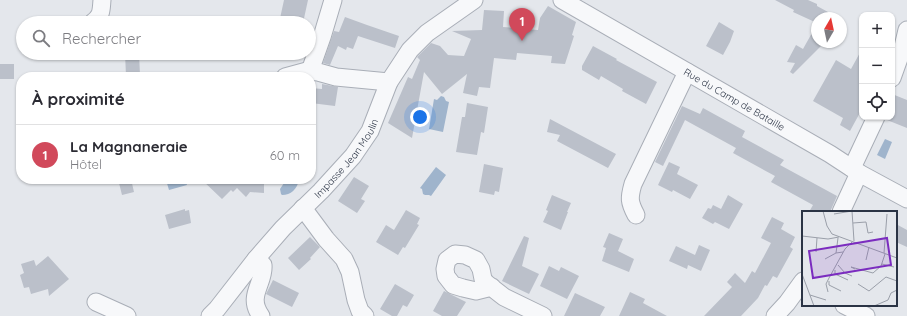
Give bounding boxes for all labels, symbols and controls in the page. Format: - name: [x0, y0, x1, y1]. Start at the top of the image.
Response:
- pin: 1: [509, 8, 535, 41]
- north arrow: [811, 12, 847, 48]
- map controls: [859, 12, 895, 120]
- button: +: [859, 12, 895, 48]
- search box: [16, 16, 316, 60]
- icon: search: [30, 27, 52, 49]
- text: Rechercher: [62, 29, 141, 48]
- button: −: [859, 48, 895, 84]
- street label: Rue du Camp de Bataille: [681, 65, 788, 134]
- button: locate: [859, 84, 895, 120]
- text: À proximité: [32, 88, 125, 109]
- your location: [410, 107, 430, 127]
- street label: Impasse Jean Moulin: [312, 117, 381, 201]
- text: La Magnaneraie: [70, 137, 188, 156]
- text: 1: [42, 147, 48, 163]
- text: 60 m: [270, 147, 300, 163]
- text: Hôtel: [70, 156, 102, 172]
- inset map: [802, 211, 897, 306]

